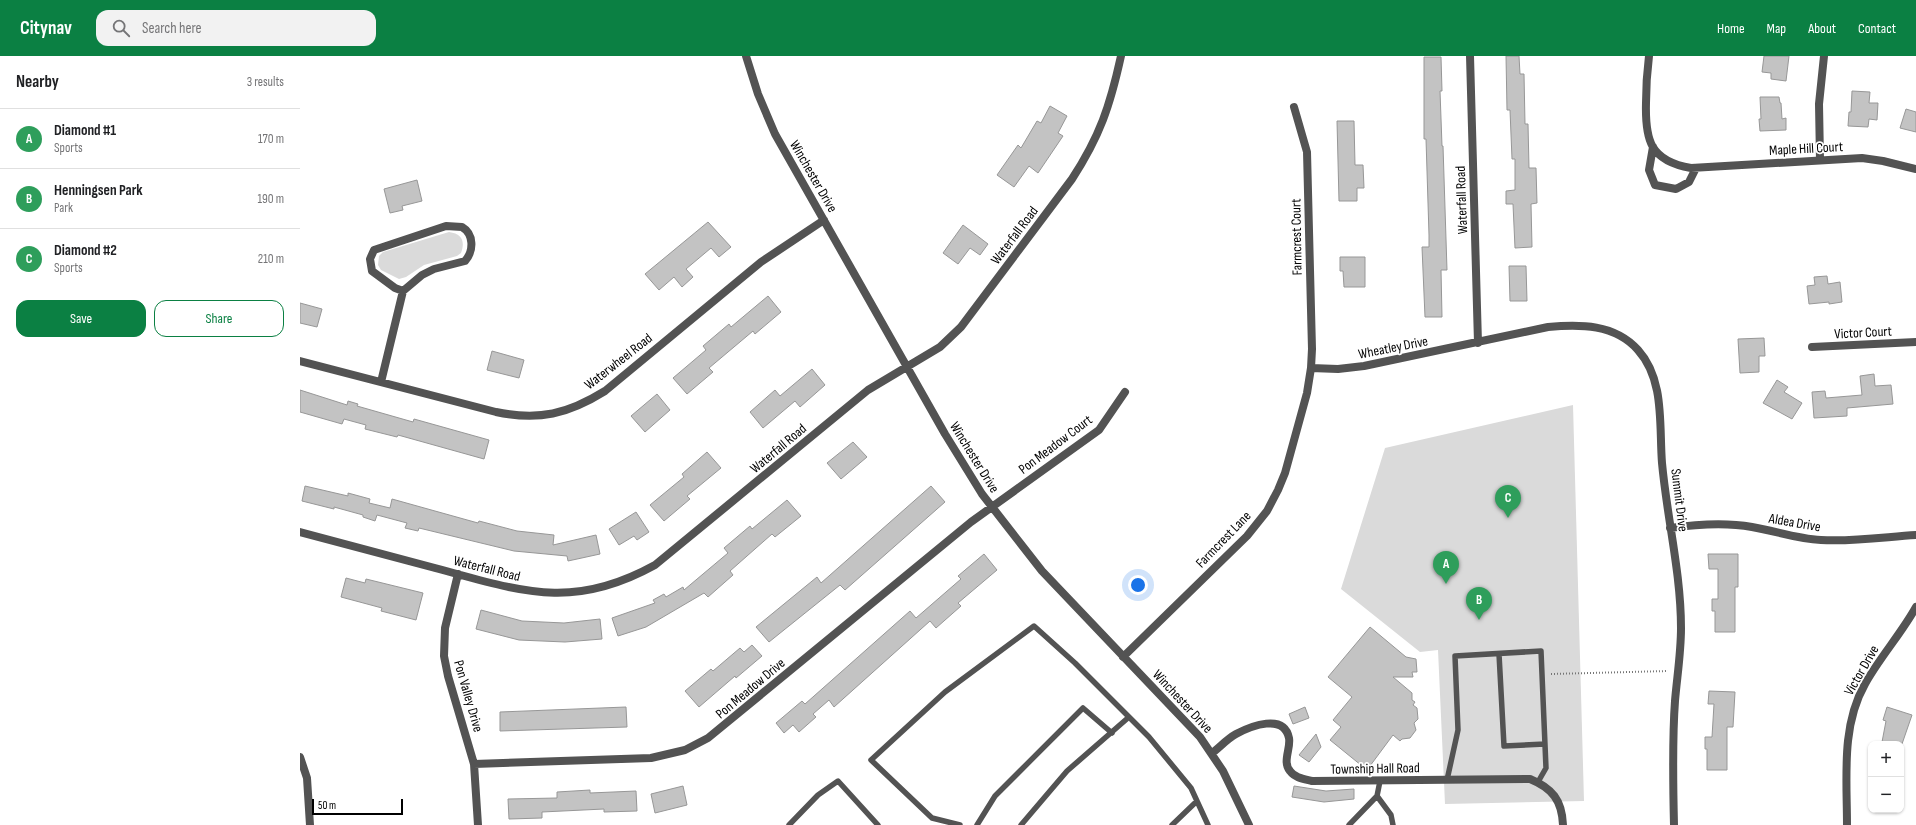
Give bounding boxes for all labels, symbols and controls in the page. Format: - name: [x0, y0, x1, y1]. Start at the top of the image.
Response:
- search box: [96, 10, 376, 46]
- text: Citynav: [20, 17, 72, 40]
- icon: search: [110, 17, 132, 39]
- text: Search here: [142, 19, 202, 38]
- text: Home: [1717, 20, 1745, 37]
- text: Map: [1767, 20, 1786, 37]
- text: About: [1808, 20, 1836, 37]
- text: Contact: [1858, 20, 1896, 37]
- text: Nearby: [16, 72, 59, 92]
- text: 3 results: [247, 74, 284, 90]
- text: Diamond #1: [54, 121, 116, 140]
- text: A: [26, 131, 32, 147]
- text: 170 m: [258, 131, 284, 147]
- street label: Winchester Drive: [786, 137, 841, 215]
- street label: Maple Hill Court: [1769, 138, 1843, 159]
- text: Sports: [54, 140, 83, 156]
- street label: Waterfall Road: [1452, 165, 1471, 234]
- text: Henningsen Park: [54, 181, 143, 200]
- text: B: [26, 191, 32, 207]
- text: 190 m: [257, 191, 284, 207]
- street label: Farmcrest Court: [1287, 199, 1306, 275]
- text: Park: [54, 200, 73, 216]
- street label: Waterfall Road: [987, 203, 1042, 268]
- text: Diamond #2: [54, 241, 117, 260]
- text: C: [26, 251, 32, 267]
- text: 210 m: [258, 251, 284, 267]
- text: Sports: [54, 260, 83, 276]
- button: Save: [16, 300, 146, 337]
- button: Share: [154, 300, 284, 337]
- street label: Victor Court: [1834, 323, 1892, 342]
- street label: Waterwheel Road: [581, 330, 656, 393]
- street label: Wheatley Drive: [1357, 332, 1429, 363]
- street label: Pon Meadow Court: [1015, 411, 1095, 478]
- street label: Winchester Drive: [946, 419, 1003, 496]
- street label: Waterfall Road: [747, 420, 810, 477]
- street label: Summit Drive: [1667, 468, 1692, 533]
- pin: C: [1495, 485, 1521, 518]
- street label: Farmcrest Lane: [1192, 508, 1255, 571]
- street label: Aldea Drive: [1767, 509, 1822, 535]
- pin: A: [1433, 551, 1459, 584]
- street label: Waterfall Road: [452, 552, 522, 585]
- your location: [1128, 575, 1148, 595]
- pin: B: [1466, 587, 1492, 620]
- street label: Victor Drive: [1840, 642, 1883, 698]
- street label: Pon Meadow Drive: [712, 654, 788, 722]
- street label: Pon Valley Drive: [450, 658, 487, 734]
- street label: Winchester Drive: [1149, 666, 1216, 737]
- map controls: [1868, 741, 1904, 813]
- button: +: [1868, 741, 1904, 777]
- street label: Township Hall Road: [1330, 759, 1420, 778]
- button: −: [1868, 777, 1904, 813]
- scale bar: [312, 797, 403, 816]
- text: 50 m: [318, 799, 336, 812]

